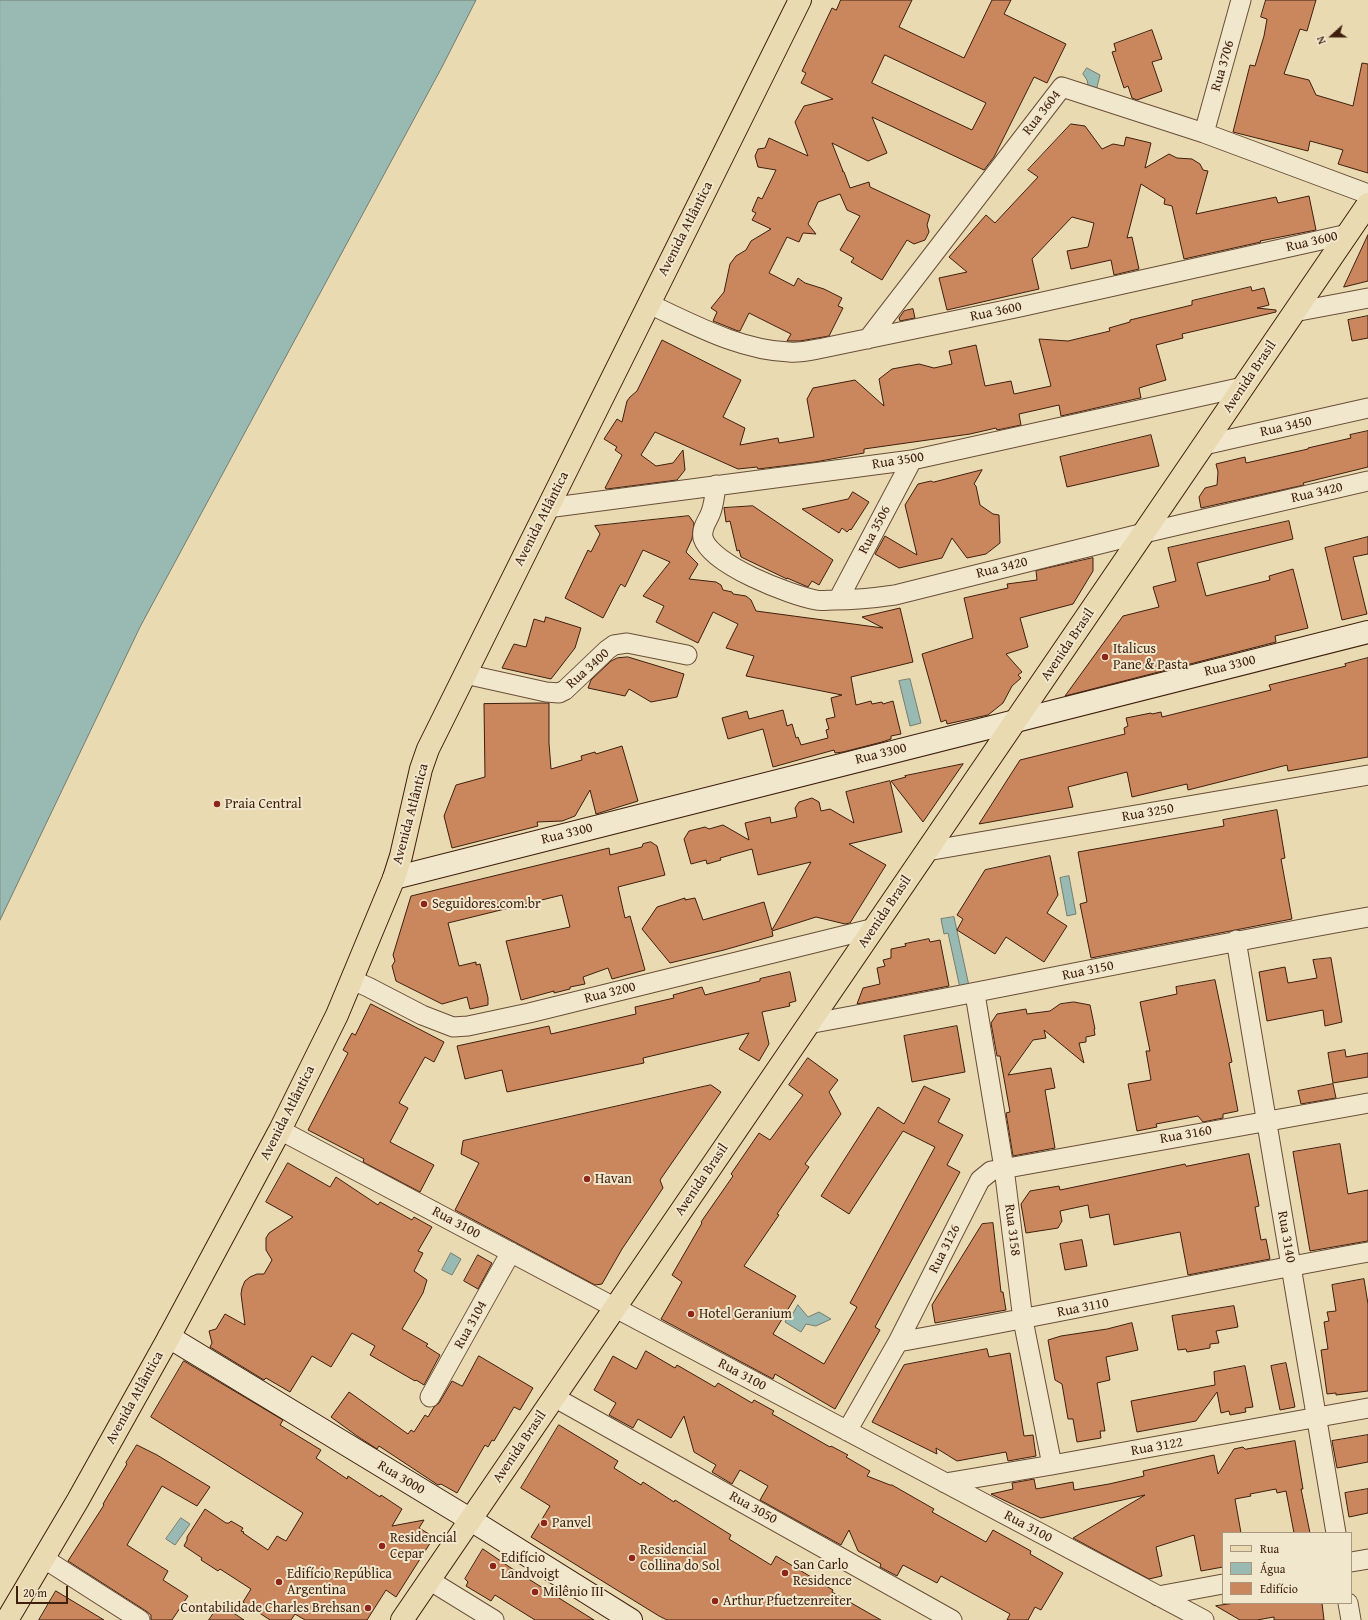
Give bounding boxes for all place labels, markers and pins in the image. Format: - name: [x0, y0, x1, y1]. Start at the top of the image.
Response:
- place label: Italicus Pane & Pasta: [1113, 641, 1188, 674]
- marker: Italicus Pane & Pasta: [1100, 652, 1110, 662]
- place label: Praia Central: [225, 796, 302, 812]
- marker: Praia Central: [212, 799, 222, 809]
- place label: Seguidores.com.br: [432, 896, 541, 912]
- marker: Seguidores.com.br: [419, 899, 429, 909]
- place label: Havan: [595, 1171, 632, 1187]
- marker: Havan: [582, 1174, 592, 1184]
- place label: Hotel Geranium: [699, 1306, 792, 1322]
- marker: Hotel Geranium: [686, 1309, 696, 1319]
- place label: Panvel: [552, 1515, 591, 1531]
- marker: Panvel: [539, 1518, 549, 1528]
- place label: Residencial Cepar: [390, 1530, 457, 1562]
- marker: Residencial Cepar: [377, 1541, 387, 1551]
- place label: Residencial Collina do Sol: [640, 1542, 720, 1574]
- place label: Edifício Landvoigt: [501, 1550, 559, 1582]
- marker: Residencial Collina do Sol: [627, 1553, 637, 1563]
- place label: San Carlo Residence: [793, 1557, 852, 1590]
- marker: Edifício Landvoigt: [488, 1561, 498, 1571]
- place label: Edifício República Argentina: [287, 1566, 392, 1598]
- marker: San Carlo Residence: [780, 1568, 790, 1578]
- marker: Edifício República Argentina: [274, 1577, 284, 1587]
- place label: Milênio III: [543, 1584, 604, 1600]
- marker: Milênio III: [530, 1587, 540, 1597]
- place label: Arthur Pfuetzenreiter: [723, 1593, 851, 1609]
- marker: Arthur Pfuetzenreiter: [710, 1596, 720, 1606]
- place label: Contabilidade Charles Brehsan: [181, 1600, 360, 1616]
- marker: Contabilidade Charles Brehsan: [363, 1603, 373, 1613]

